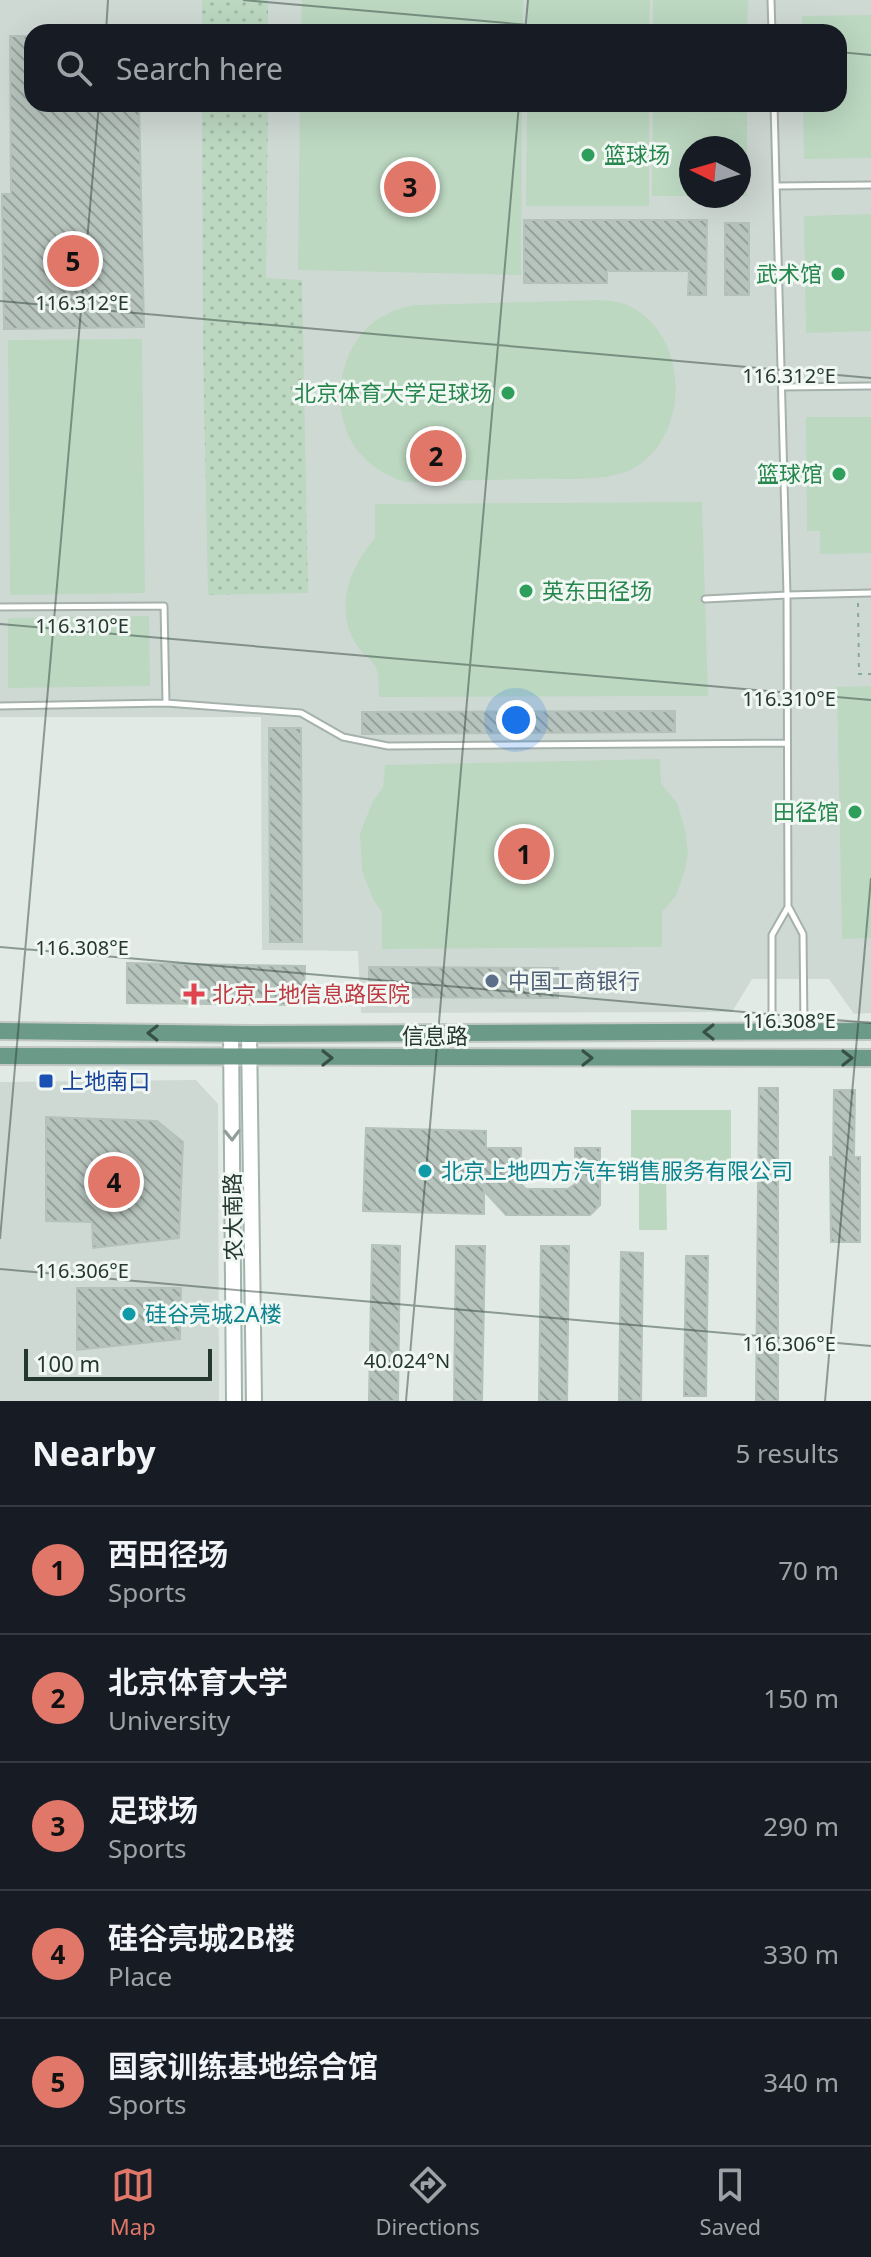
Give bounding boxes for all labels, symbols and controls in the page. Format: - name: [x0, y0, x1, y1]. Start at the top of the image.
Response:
- search box: [24, 24, 847, 112]
- icon: search: [52, 46, 96, 90]
- text: Search here: [116, 48, 283, 89]
- north arrow: [679, 136, 751, 208]
- place label: 篮球场: [604, 139, 670, 169]
- marker: 篮球场: [579, 146, 597, 164]
- pin: 3: [384, 157, 436, 217]
- pin: 5: [47, 231, 99, 291]
- place label: 武术馆: [756, 258, 822, 288]
- marker: 武术馆: [829, 265, 847, 283]
- text: 116.312°E: [35, 289, 129, 316]
- text: 116.312°E: [742, 362, 836, 389]
- place label: 北京体育大学足球场: [294, 377, 492, 407]
- marker: 北京体育大学足球场: [499, 384, 517, 402]
- pin: 2: [410, 426, 462, 486]
- place label: 篮球馆: [757, 458, 823, 488]
- marker: 篮球馆: [830, 465, 848, 483]
- place label: 英东田径场: [542, 575, 652, 605]
- marker: 英东田径场: [517, 582, 535, 600]
- text: 116.310°E: [35, 612, 129, 639]
- text: 116.310°E: [742, 685, 836, 712]
- your location: [496, 700, 536, 740]
- place label: 田径馆: [773, 796, 839, 826]
- marker: 田径馆: [846, 803, 864, 821]
- pin: 1: [498, 824, 550, 884]
- text: 116.308°E: [35, 934, 129, 961]
- place label: 中国工商银行: [508, 965, 640, 995]
- marker: 中国工商银行: [483, 972, 501, 990]
- place label: 北京上地信息路医院: [212, 978, 410, 1008]
- marker: 北京上地信息路医院: [183, 983, 205, 1005]
- text: 116.308°E: [742, 1007, 836, 1034]
- street label: 信息路: [402, 1020, 468, 1050]
- one-way arrow: [702, 1023, 715, 1041]
- one-way arrow: [146, 1024, 159, 1041]
- one-way arrow: [321, 1049, 334, 1067]
- one-way arrow: [581, 1049, 594, 1067]
- one-way arrow: [841, 1049, 854, 1067]
- place label: 上地南口: [62, 1065, 150, 1095]
- marker: 上地南口: [37, 1072, 55, 1090]
- one-way arrow: [223, 1129, 241, 1142]
- pin: 4: [88, 1152, 140, 1212]
- place label: 北京上地四方汽车销售服务有限公司: [441, 1155, 793, 1185]
- marker: 北京上地四方汽车销售服务有限公司: [416, 1162, 434, 1180]
- street label: 农大南路: [216, 1173, 248, 1261]
- text: 116.306°E: [35, 1257, 129, 1284]
- place label: 硅谷亮城2A楼: [145, 1298, 282, 1328]
- marker: 硅谷亮城2A楼: [120, 1305, 138, 1323]
- text: 116.306°E: [742, 1330, 836, 1357]
- scale bar: [24, 1345, 212, 1381]
- text: 40.024°N: [364, 1347, 450, 1374]
- text: 100 m: [36, 1348, 100, 1378]
- text: Nearby: [32, 1430, 156, 1476]
- text: 5 results: [735, 1435, 839, 1471]
- text: 西田径场: [108, 1533, 228, 1574]
- text: 1: [51, 1552, 65, 1588]
- text: 70 m: [778, 1552, 839, 1588]
- text: Sports: [108, 1574, 187, 1610]
- text: 北京体育大学: [108, 1661, 288, 1702]
- text: 2: [51, 1680, 65, 1716]
- text: 150 m: [763, 1680, 839, 1716]
- text: University: [108, 1702, 230, 1738]
- text: 足球场: [108, 1789, 198, 1830]
- text: 3: [51, 1808, 65, 1844]
- text: 290 m: [763, 1808, 839, 1844]
- text: Sports: [108, 1830, 187, 1866]
- text: 硅谷亮城2B楼: [108, 1917, 295, 1958]
- text: 4: [51, 1936, 65, 1972]
- text: 330 m: [763, 1936, 839, 1972]
- text: Place: [108, 1958, 172, 1994]
- text: 国家训练基地综合馆: [108, 2045, 378, 2086]
- text: 5: [51, 2064, 65, 2100]
- text: 340 m: [763, 2064, 839, 2100]
- text: Sports: [108, 2086, 187, 2122]
- tab: Map: [110, 2163, 156, 2241]
- tab: Directions: [375, 2163, 480, 2241]
- tab: Saved: [700, 2163, 761, 2241]

